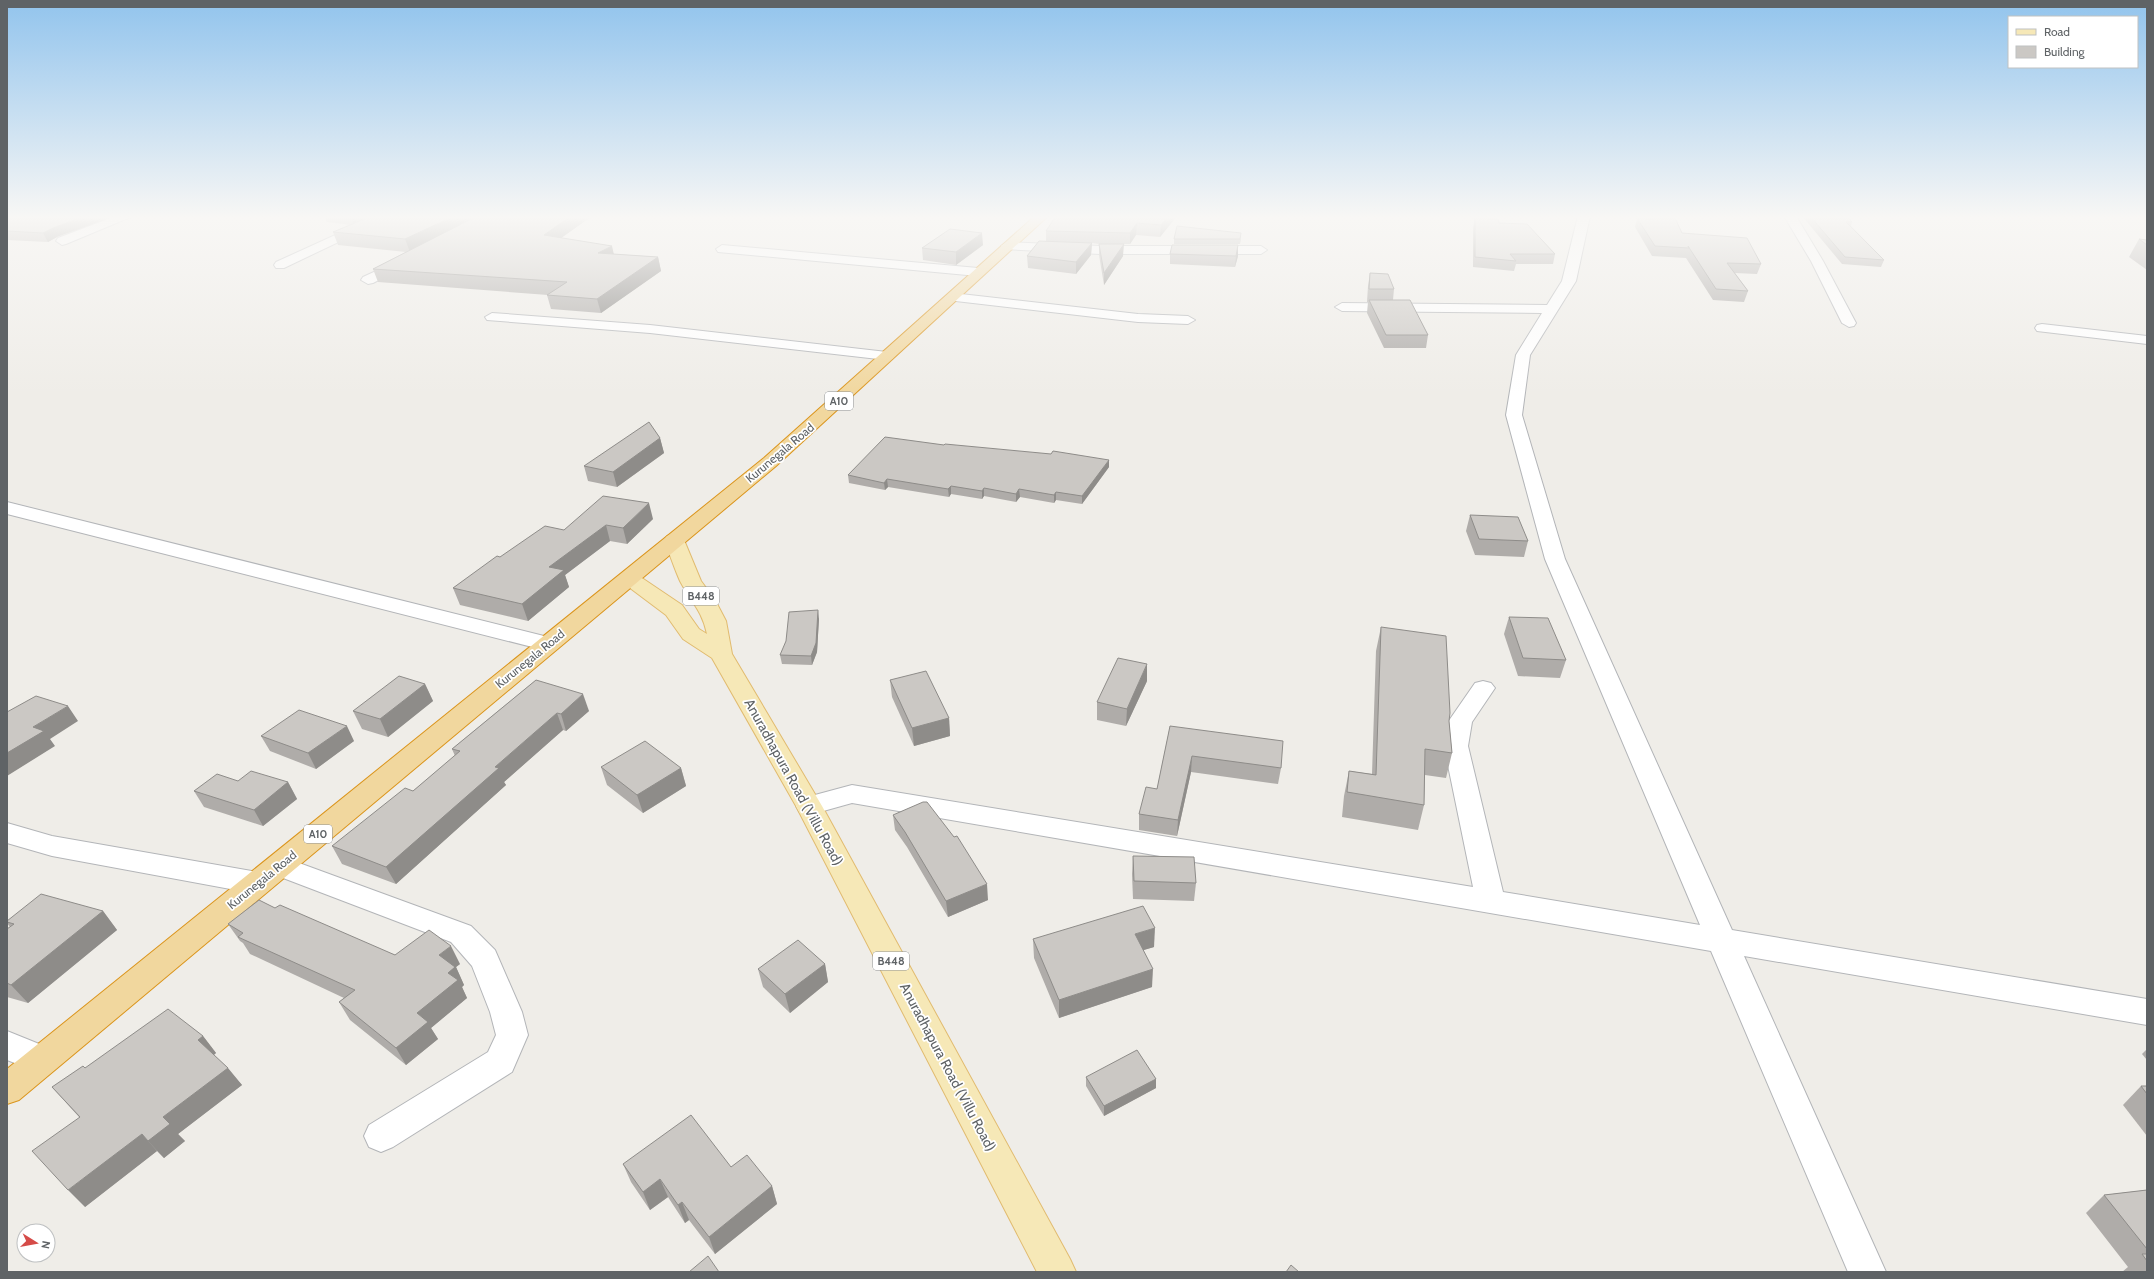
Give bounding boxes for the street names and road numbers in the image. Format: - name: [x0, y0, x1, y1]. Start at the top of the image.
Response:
- road number: A10: [825, 392, 853, 410]
- street label: Kurunegala Road: [742, 420, 817, 486]
- road number: B448: [683, 587, 719, 605]
- street label: Kurunegala Road: [492, 626, 567, 691]
- street label: Anuradhapura Road (Villu Road): [741, 695, 847, 869]
- road number: A10: [304, 825, 332, 843]
- street label: Kurunegala Road: [224, 847, 299, 912]
- road number: B448: [873, 952, 909, 970]
- street label: Anuradhapura Road (Villu Road): [896, 980, 1000, 1154]

